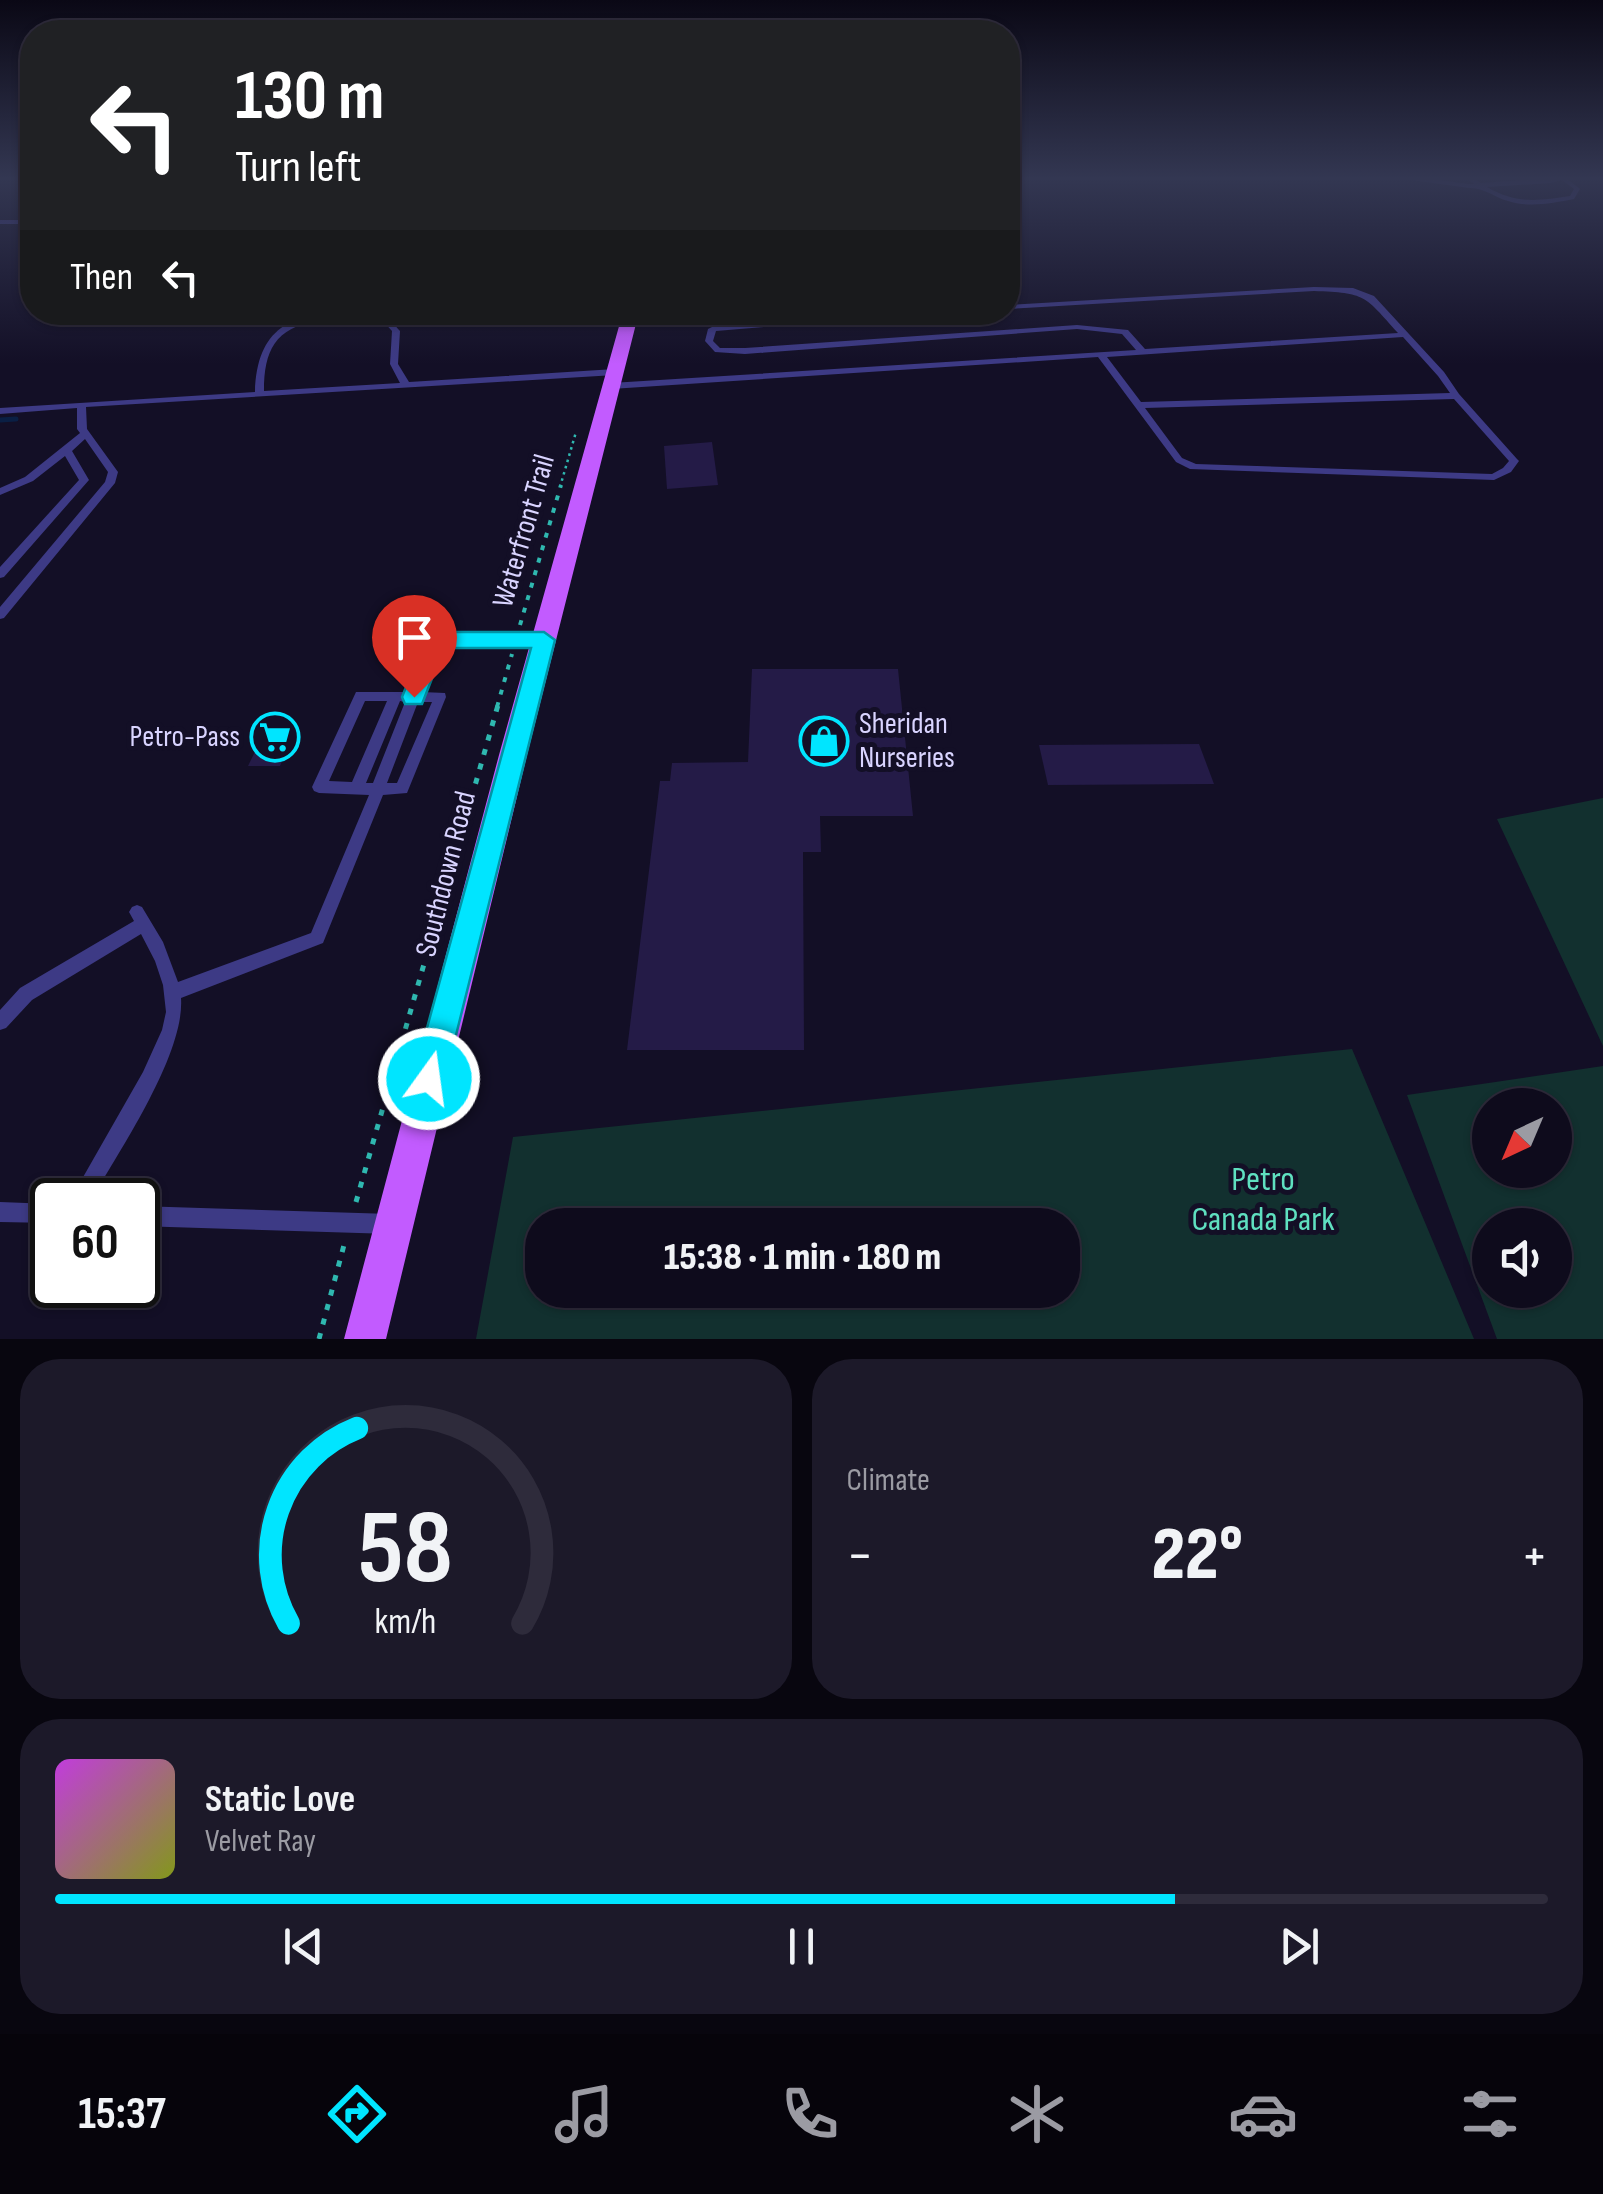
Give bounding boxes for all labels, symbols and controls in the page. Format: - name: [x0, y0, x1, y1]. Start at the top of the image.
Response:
- text: 130 m: [235, 55, 384, 139]
- icon: left: [70, 60, 200, 190]
- text: Turn left: [235, 140, 361, 195]
- icon: left: [153, 250, 208, 305]
- text: Then: [70, 255, 133, 300]
- street label: Waterfront Trail: [485, 450, 563, 612]
- pin: [372, 595, 457, 698]
- icon: arrive: [387, 610, 442, 665]
- place label: Sheridan Nurseries: [859, 706, 955, 776]
- supermarket icon: Petro-Pass: [249, 711, 301, 763]
- shop icon: Sheridan Nurseries: [798, 715, 850, 767]
- place label: Petro-Pass: [130, 719, 240, 755]
- street label: Southdown Road: [408, 788, 484, 960]
- position arrow: [377, 1027, 481, 1131]
- north arrow: [1472, 1088, 1572, 1188]
- map controls: [1472, 1088, 1572, 1308]
- park label: Petro Canada Park: [1191, 1158, 1335, 1241]
- speed limit sign: 60: [30, 1178, 160, 1308]
- button: sound: [1472, 1208, 1572, 1308]
- text: 15:38 · 1 min · 180 m: [664, 1235, 941, 1280]
- text: Climate: [847, 1461, 930, 1500]
- text: 58: [358, 1487, 453, 1612]
- text: 22°: [1151, 1510, 1243, 1601]
- text: −: [847, 1523, 873, 1590]
- text: +: [1521, 1523, 1548, 1590]
- text: km/h: [375, 1601, 437, 1644]
- text: Static Love: [205, 1777, 355, 1822]
- text: Velvet Ray: [205, 1822, 316, 1861]
- icon: previous: [276, 1919, 331, 1974]
- icon: pause: [774, 1919, 829, 1974]
- icon: next: [1272, 1919, 1327, 1974]
- icon: directions: [322, 2079, 392, 2149]
- icon: music: [549, 2079, 619, 2149]
- icon: phone: [775, 2079, 845, 2149]
- icon: climate: [1002, 2079, 1072, 2149]
- icon: car: [1228, 2079, 1298, 2149]
- icon: filters: [1455, 2079, 1525, 2149]
- text: 15:37: [78, 2087, 166, 2142]

